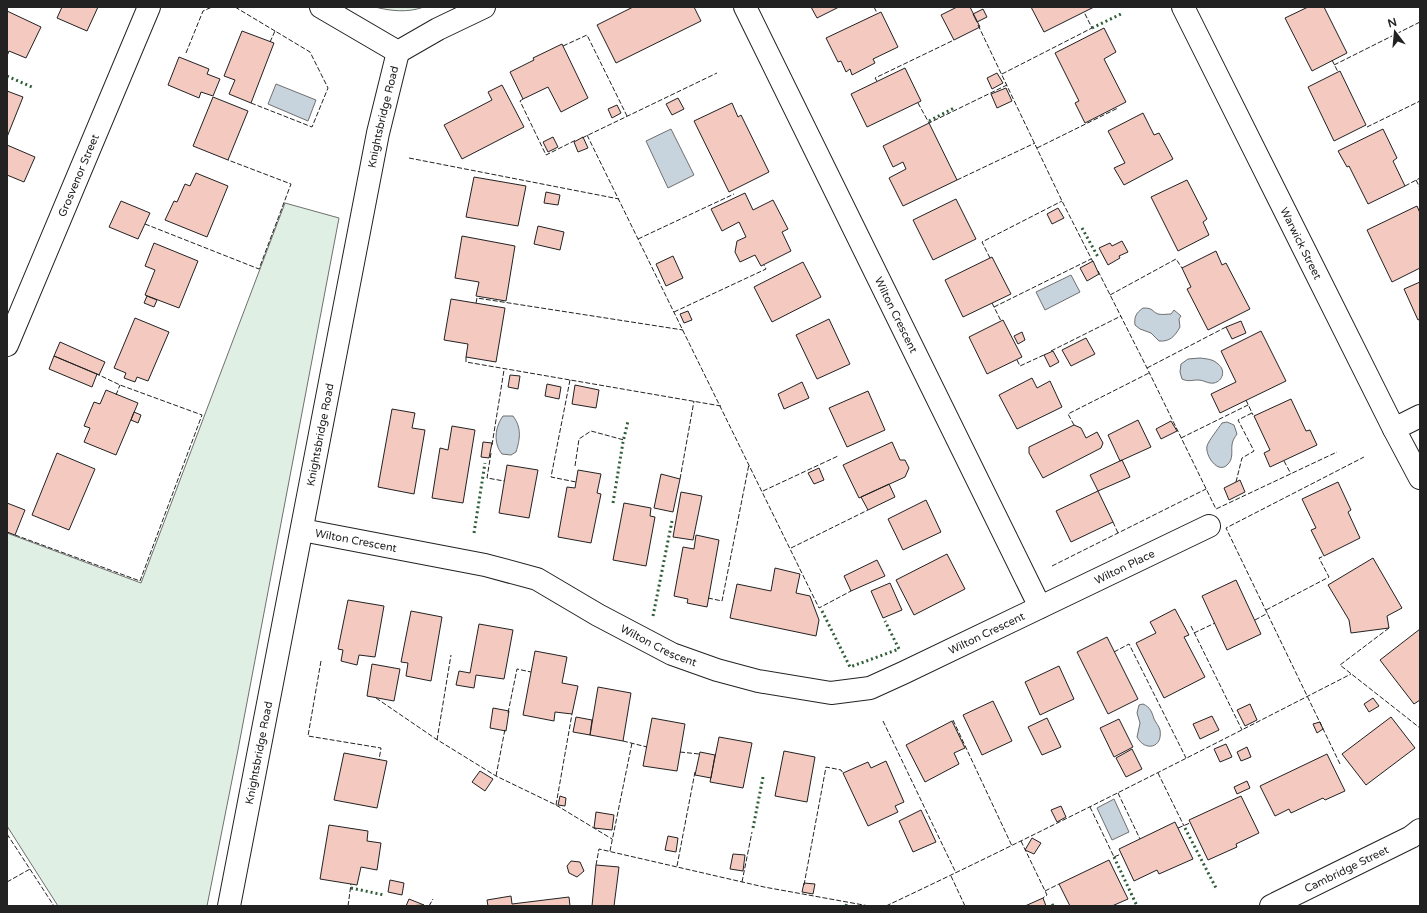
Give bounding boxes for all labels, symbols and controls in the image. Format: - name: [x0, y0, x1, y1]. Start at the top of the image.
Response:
- north arrow: [1375, 12, 1415, 52]
- text: N: [1386, 15, 1398, 30]
- street label: Knightsbridge Road: [365, 64, 401, 169]
- street label: Grosvenor Street: [55, 132, 101, 219]
- street label: Warwick Street: [1278, 205, 1324, 281]
- street label: Wilton Crescent: [872, 275, 920, 355]
- street label: Knightsbridge Road: [304, 382, 336, 487]
- street label: Wilton Crescent: [314, 526, 398, 555]
- street label: Wilton Place: [1092, 547, 1157, 587]
- street label: Wilton Crescent: [946, 609, 1027, 657]
- street label: Wilton Crescent: [618, 622, 698, 669]
- street label: Knightsbridge Road: [242, 700, 275, 805]
- street label: Cambridge Street: [1302, 843, 1391, 895]

